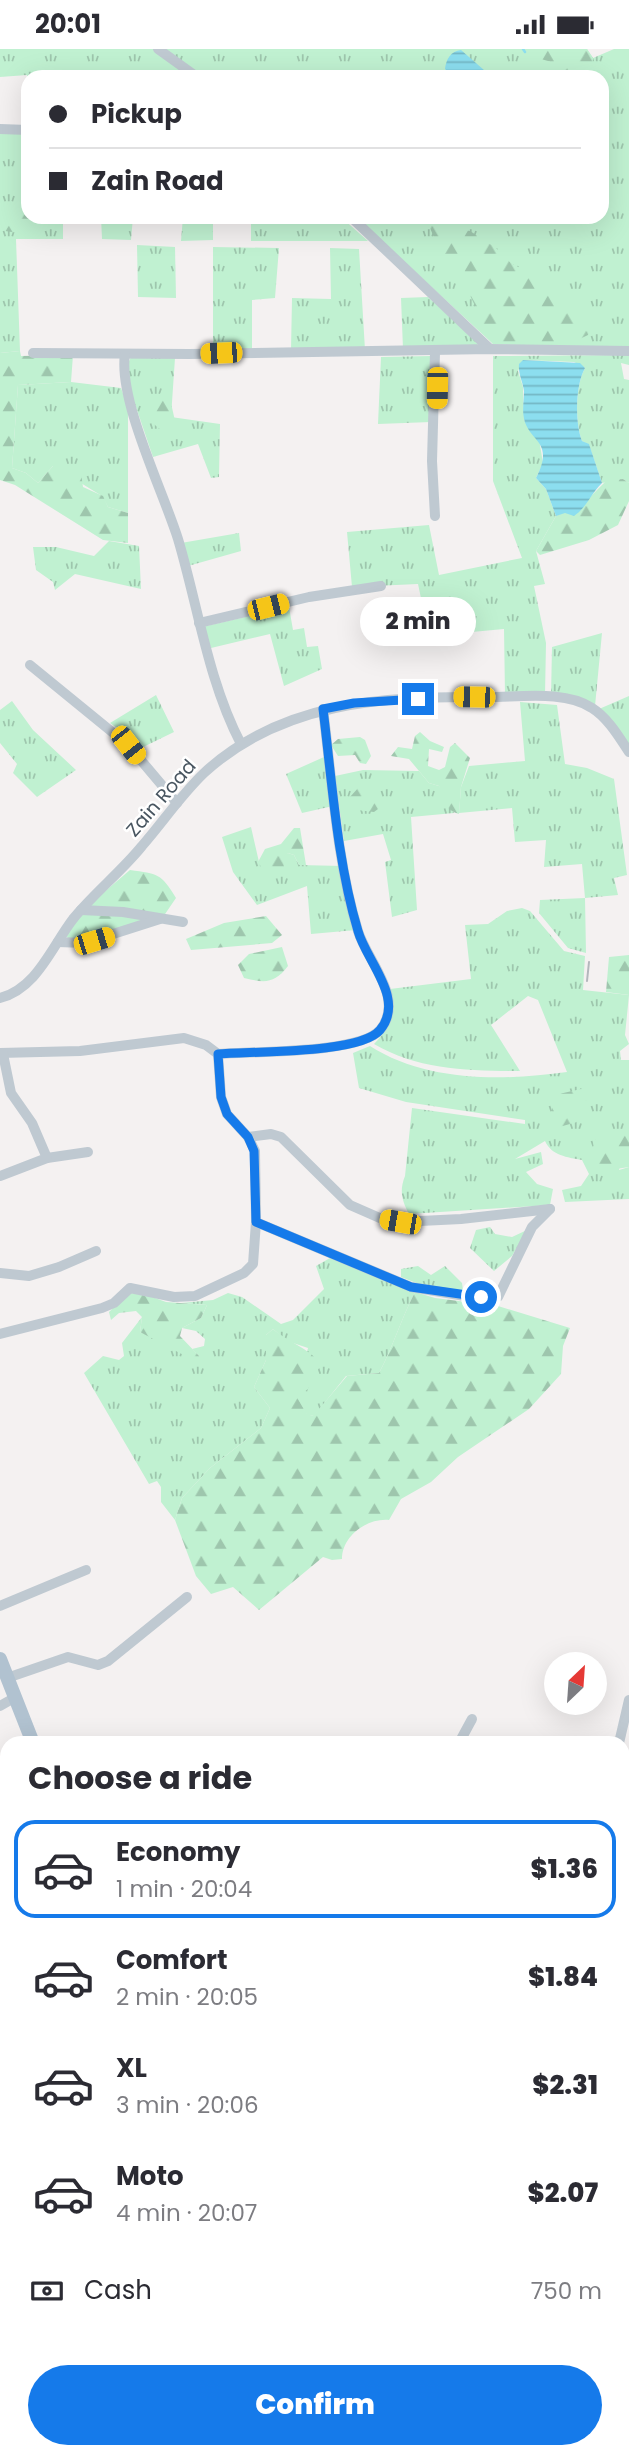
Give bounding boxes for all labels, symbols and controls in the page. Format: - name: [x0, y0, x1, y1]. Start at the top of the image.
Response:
- text: 20:01: [35, 6, 101, 42]
- text: Pickup: [91, 96, 182, 132]
- text: Zain Road: [91, 163, 224, 199]
- car: [200, 342, 243, 364]
- car: [427, 367, 448, 409]
- car: [246, 592, 291, 622]
- callout: 2 min: [360, 597, 476, 647]
- text: 2 min: [386, 605, 450, 637]
- route end: [402, 683, 434, 715]
- car: [453, 686, 496, 708]
- car: [107, 722, 150, 768]
- street label: Zain Road: [120, 754, 202, 842]
- car: [71, 925, 118, 957]
- car: [378, 1208, 423, 1236]
- route start: [465, 1281, 497, 1313]
- north arrow: [544, 1652, 607, 1715]
- map controls: [544, 1652, 607, 1715]
- text: Choose a ride: [28, 1755, 252, 1800]
- text: Economy: [116, 1834, 240, 1870]
- icon: car: [32, 1838, 95, 1901]
- text: $1.36: [531, 1851, 598, 1887]
- text: 1 min · 20:04: [116, 1873, 252, 1905]
- text: Comfort: [116, 1942, 228, 1978]
- icon: car: [32, 1946, 95, 2009]
- text: $1.84: [528, 1959, 598, 1995]
- text: 2 min · 20:05: [116, 1981, 258, 2013]
- text: XL: [116, 2050, 147, 2086]
- icon: car: [32, 2054, 95, 2117]
- text: $2.31: [532, 2067, 598, 2103]
- text: 3 min · 20:06: [116, 2089, 259, 2121]
- text: Moto: [116, 2158, 184, 2194]
- icon: car: [32, 2162, 95, 2225]
- text: $2.07: [528, 2175, 598, 2211]
- text: 4 min · 20:07: [116, 2197, 257, 2229]
- icon: cash: [28, 2272, 66, 2310]
- text: Cash: [84, 2272, 152, 2308]
- text: 750 m: [531, 2275, 602, 2307]
- button: Confirm: [28, 2365, 602, 2445]

